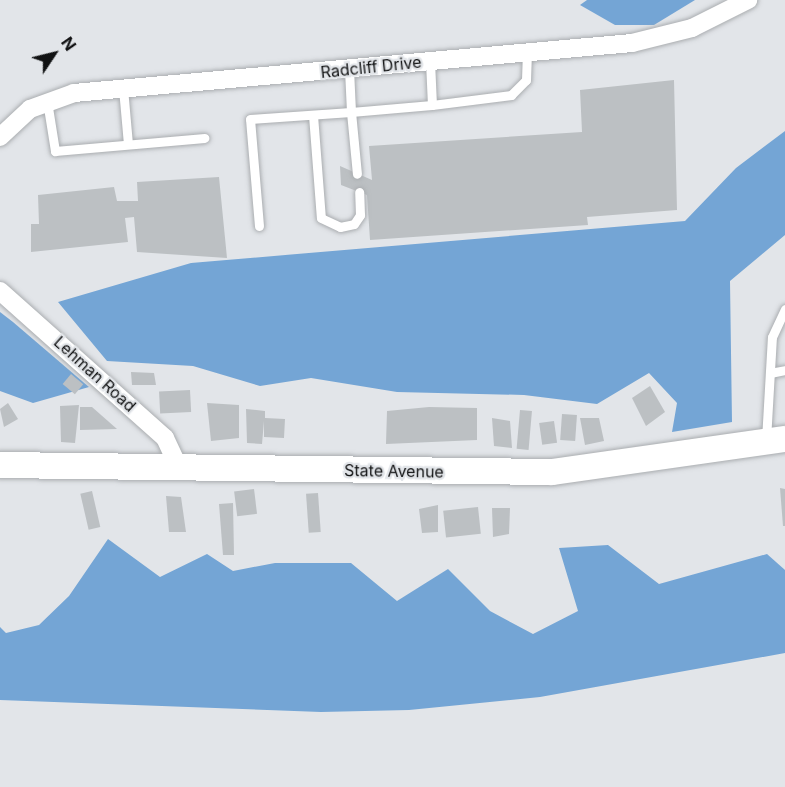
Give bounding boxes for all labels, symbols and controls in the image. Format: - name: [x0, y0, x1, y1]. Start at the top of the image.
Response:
- north arrow: [24, 24, 84, 84]
- text: N: [57, 33, 80, 54]
- street label: Radcliff Drive: [320, 52, 422, 82]
- street label: Lehman Road: [50, 332, 140, 416]
- street label: State Avenue: [344, 461, 444, 481]

